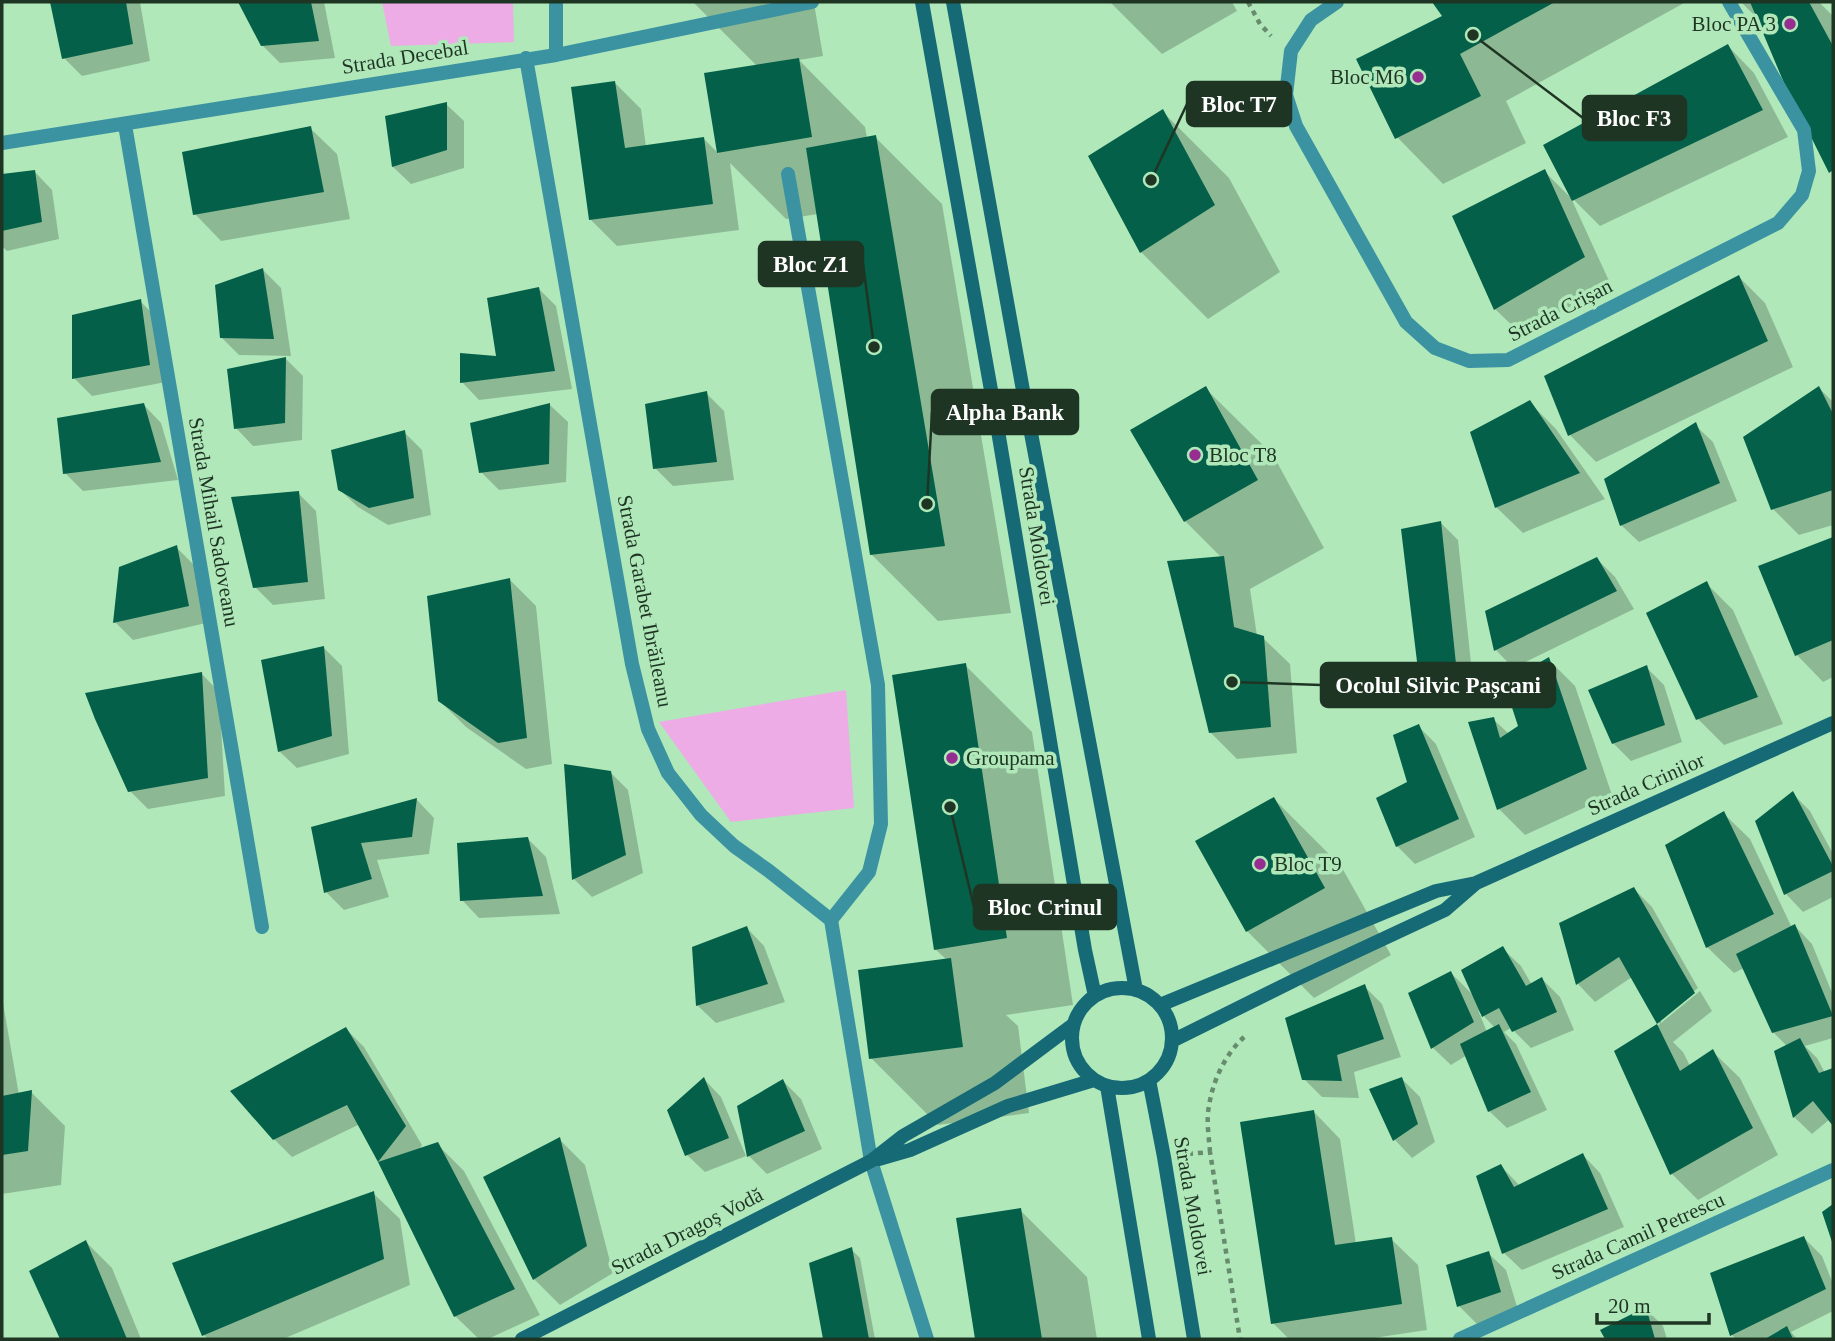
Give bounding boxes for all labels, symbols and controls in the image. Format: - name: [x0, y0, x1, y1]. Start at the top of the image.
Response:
- place label: Bloc PA 3: [1692, 12, 1776, 36]
- marker: Bloc PA 3: [1782, 16, 1798, 32]
- street label: Strada Decebal: [340, 35, 470, 79]
- place label: Bloc M6: [1330, 65, 1404, 89]
- marker: Bloc M6: [1410, 69, 1426, 85]
- callout: Bloc T7: [1187, 82, 1291, 126]
- text: Bloc T7: [1201, 92, 1277, 117]
- callout: Bloc F3: [1583, 96, 1686, 140]
- text: Bloc F3: [1597, 106, 1671, 131]
- callout: Bloc Z1: [759, 242, 863, 286]
- text: Bloc Z1: [773, 252, 849, 277]
- street label: Strada Crișan: [1504, 273, 1617, 347]
- callout: Alpha Bank: [932, 390, 1078, 434]
- text: Alpha Bank: [946, 400, 1064, 425]
- street label: Strada Mihail Sadoveanu: [184, 415, 244, 629]
- place label: Bloc T8: [1209, 443, 1277, 467]
- marker: Bloc T8: [1187, 447, 1203, 463]
- street label: Strada Moldovei: [1014, 465, 1060, 607]
- street label: Strada Garabet Ibrăileanu: [613, 493, 677, 710]
- callout: Ocolul Silvic Pașcani: [1321, 663, 1555, 707]
- text: Ocolul Silvic Pașcani: [1335, 673, 1541, 699]
- place label: Groupama: [966, 746, 1055, 770]
- street label: Strada Crinilor: [1584, 748, 1708, 820]
- marker: Groupama: [944, 750, 960, 766]
- place label: Bloc T9: [1274, 852, 1342, 876]
- marker: Bloc T9: [1252, 856, 1268, 872]
- callout: Bloc Crinul: [974, 885, 1116, 929]
- text: Bloc Crinul: [988, 895, 1102, 920]
- street label: Strada Moldovei: [1169, 1135, 1217, 1277]
- street label: Strada Dragoș Vodă: [607, 1182, 768, 1280]
- street label: Strada Camil Petrescu: [1548, 1187, 1729, 1285]
- scale bar: [1597, 1282, 1709, 1326]
- text: 20 m: [1608, 1294, 1651, 1318]

